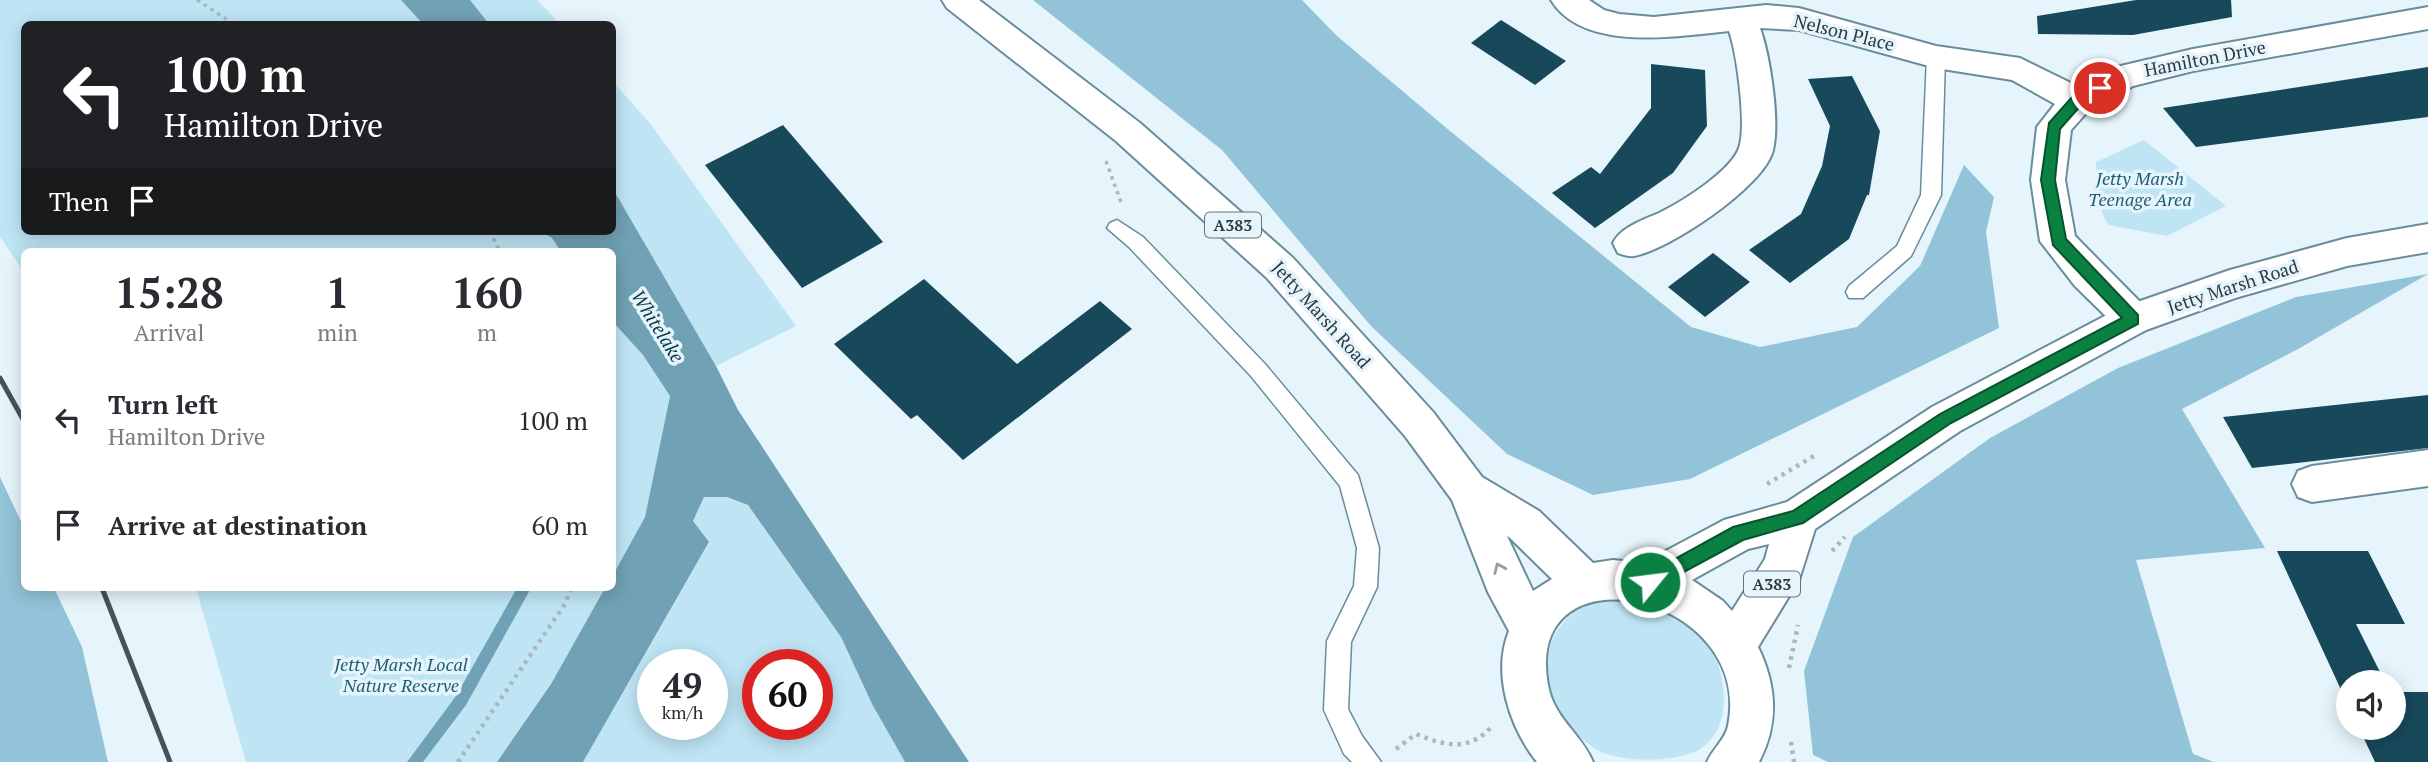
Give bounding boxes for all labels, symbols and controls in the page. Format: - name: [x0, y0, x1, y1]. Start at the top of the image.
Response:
- street label: Nelson Place: [1791, 8, 1897, 56]
- street label: Hamilton Drive: [2142, 34, 2268, 82]
- text: 100 m: [164, 41, 306, 106]
- icon: left: [49, 49, 140, 140]
- pin: [2070, 58, 2130, 118]
- icon: arrive: [2081, 69, 2119, 107]
- text: Hamilton Drive: [164, 104, 383, 146]
- park label: Jetty Marsh Teenage Area: [2088, 166, 2192, 211]
- icon: arrive: [123, 182, 161, 220]
- text: Then: [49, 184, 109, 218]
- road number: A383: [1205, 213, 1261, 238]
- street label: Jetty Marsh Road: [2164, 254, 2301, 319]
- street label: Jetty Marsh Road: [1267, 256, 1376, 373]
- text: 15:28: [115, 264, 224, 320]
- text: 1: [326, 264, 349, 320]
- text: 160: [451, 264, 522, 320]
- water label: Whitelake: [626, 285, 691, 367]
- text: Arrival: [134, 317, 204, 348]
- text: min: [317, 317, 358, 348]
- text: m: [477, 317, 497, 348]
- text: Turn left: [108, 387, 218, 421]
- icon: left: [49, 401, 87, 439]
- text: 100 m: [518, 403, 588, 437]
- text: Hamilton Drive: [108, 421, 265, 452]
- icon: arrive: [49, 506, 87, 544]
- text: Arrive at destination: [108, 508, 367, 542]
- text: 60 m: [532, 508, 588, 542]
- position arrow: [1613, 545, 1687, 619]
- one-way arrow: [1493, 563, 1507, 575]
- road number: A383: [1744, 572, 1800, 596]
- speed limit sign: 60: [742, 649, 833, 740]
- park label: Jetty Marsh Local Nature Reserve: [333, 652, 468, 697]
- text: 49: [663, 662, 702, 708]
- map controls: [2336, 670, 2406, 740]
- button: sound: [2336, 670, 2406, 740]
- text: km/h: [662, 700, 703, 724]

